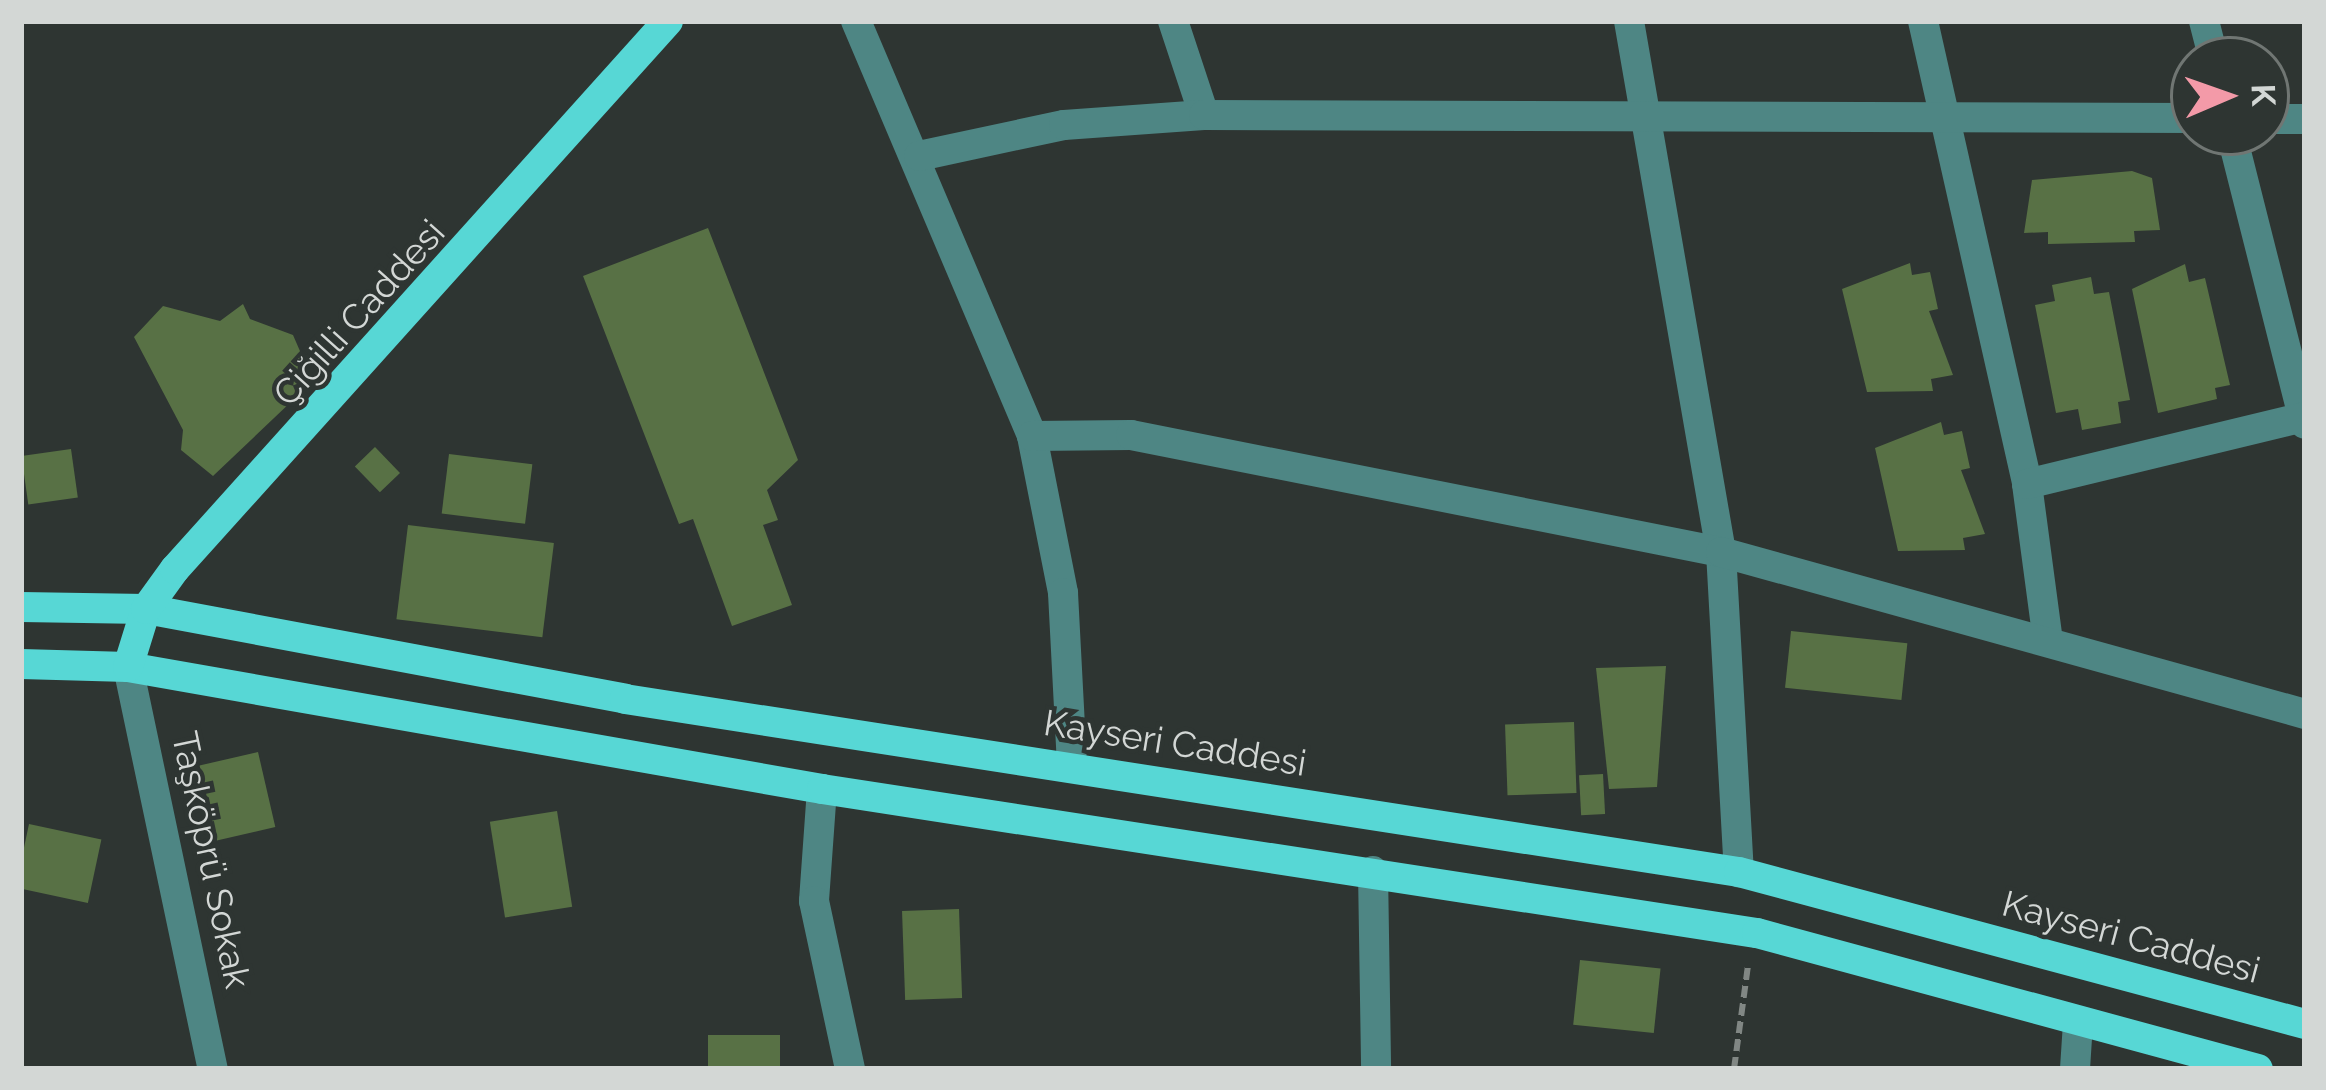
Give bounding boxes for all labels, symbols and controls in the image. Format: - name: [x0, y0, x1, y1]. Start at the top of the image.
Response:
- north arrow: [2170, 36, 2290, 156]
- text: K: [2244, 83, 2283, 107]
- street label: Çiğilli Caddesi: [264, 211, 454, 415]
- street label: Kayseri Caddesi: [1041, 701, 1309, 785]
- street label: Taşköprü Sokak: [163, 728, 259, 992]
- street label: Kayseri Caddesi: [1997, 882, 2265, 992]

